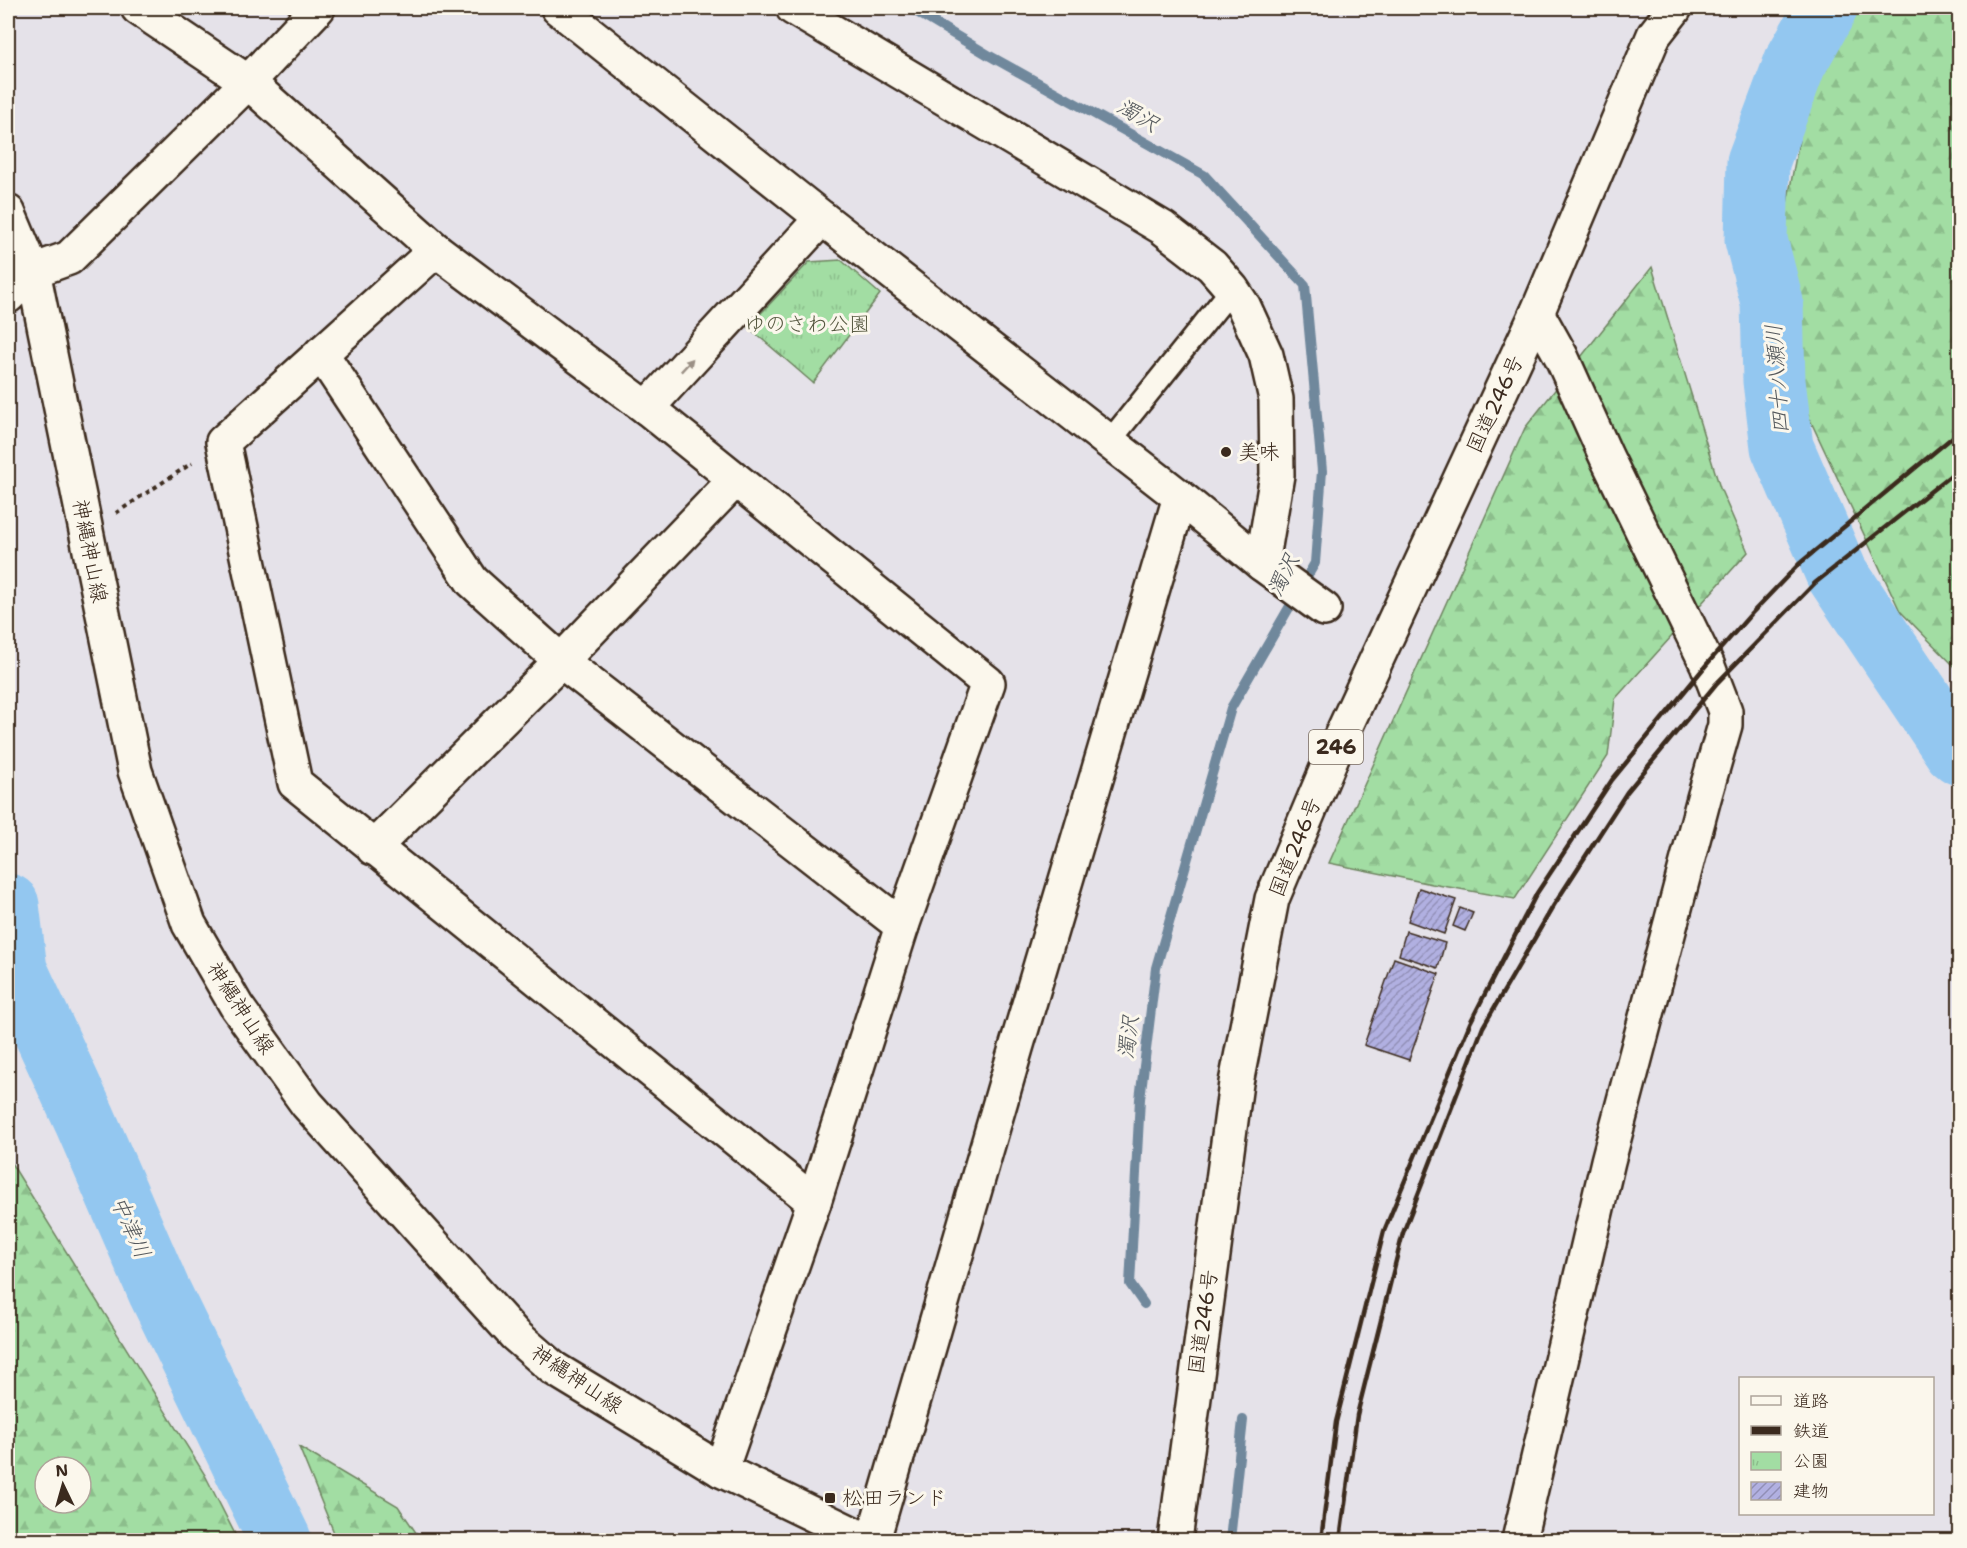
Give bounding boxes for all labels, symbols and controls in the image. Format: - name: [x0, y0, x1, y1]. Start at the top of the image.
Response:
- water label: 濁沢: [1112, 91, 1165, 139]
- park label: ゆのさわ公園: [744, 310, 870, 338]
- water label: 四十八瀬川: [1759, 323, 1795, 435]
- street label: 国道246号: [1460, 350, 1530, 458]
- one-way arrow: [680, 357, 694, 372]
- place label: 美味: [1238, 438, 1280, 466]
- marker: 美味: [1219, 445, 1233, 459]
- street label: 神縄神山線: [66, 497, 114, 605]
- water label: 濁沢: [1260, 548, 1306, 601]
- road number: 246: [1309, 730, 1363, 764]
- street label: 国道246号: [1262, 793, 1328, 901]
- street label: 神縄神山線: [201, 956, 281, 1060]
- water label: 濁沢: [1111, 1012, 1145, 1061]
- water label: 中津川: [104, 1191, 158, 1263]
- street label: 国道246号: [1182, 1268, 1224, 1376]
- street label: 神縄神山線: [526, 1338, 628, 1420]
- legend: [1739, 1377, 1934, 1515]
- text: 道路: [1793, 1389, 1829, 1413]
- text: 鉄道: [1793, 1419, 1829, 1443]
- text: 公園: [1793, 1449, 1829, 1473]
- north arrow: [33, 1455, 93, 1515]
- text: N: [55, 1460, 69, 1482]
- text: 建物: [1793, 1479, 1829, 1503]
- place label: 松田ランド: [842, 1484, 947, 1512]
- marker: 松田ランド: [823, 1491, 837, 1505]

